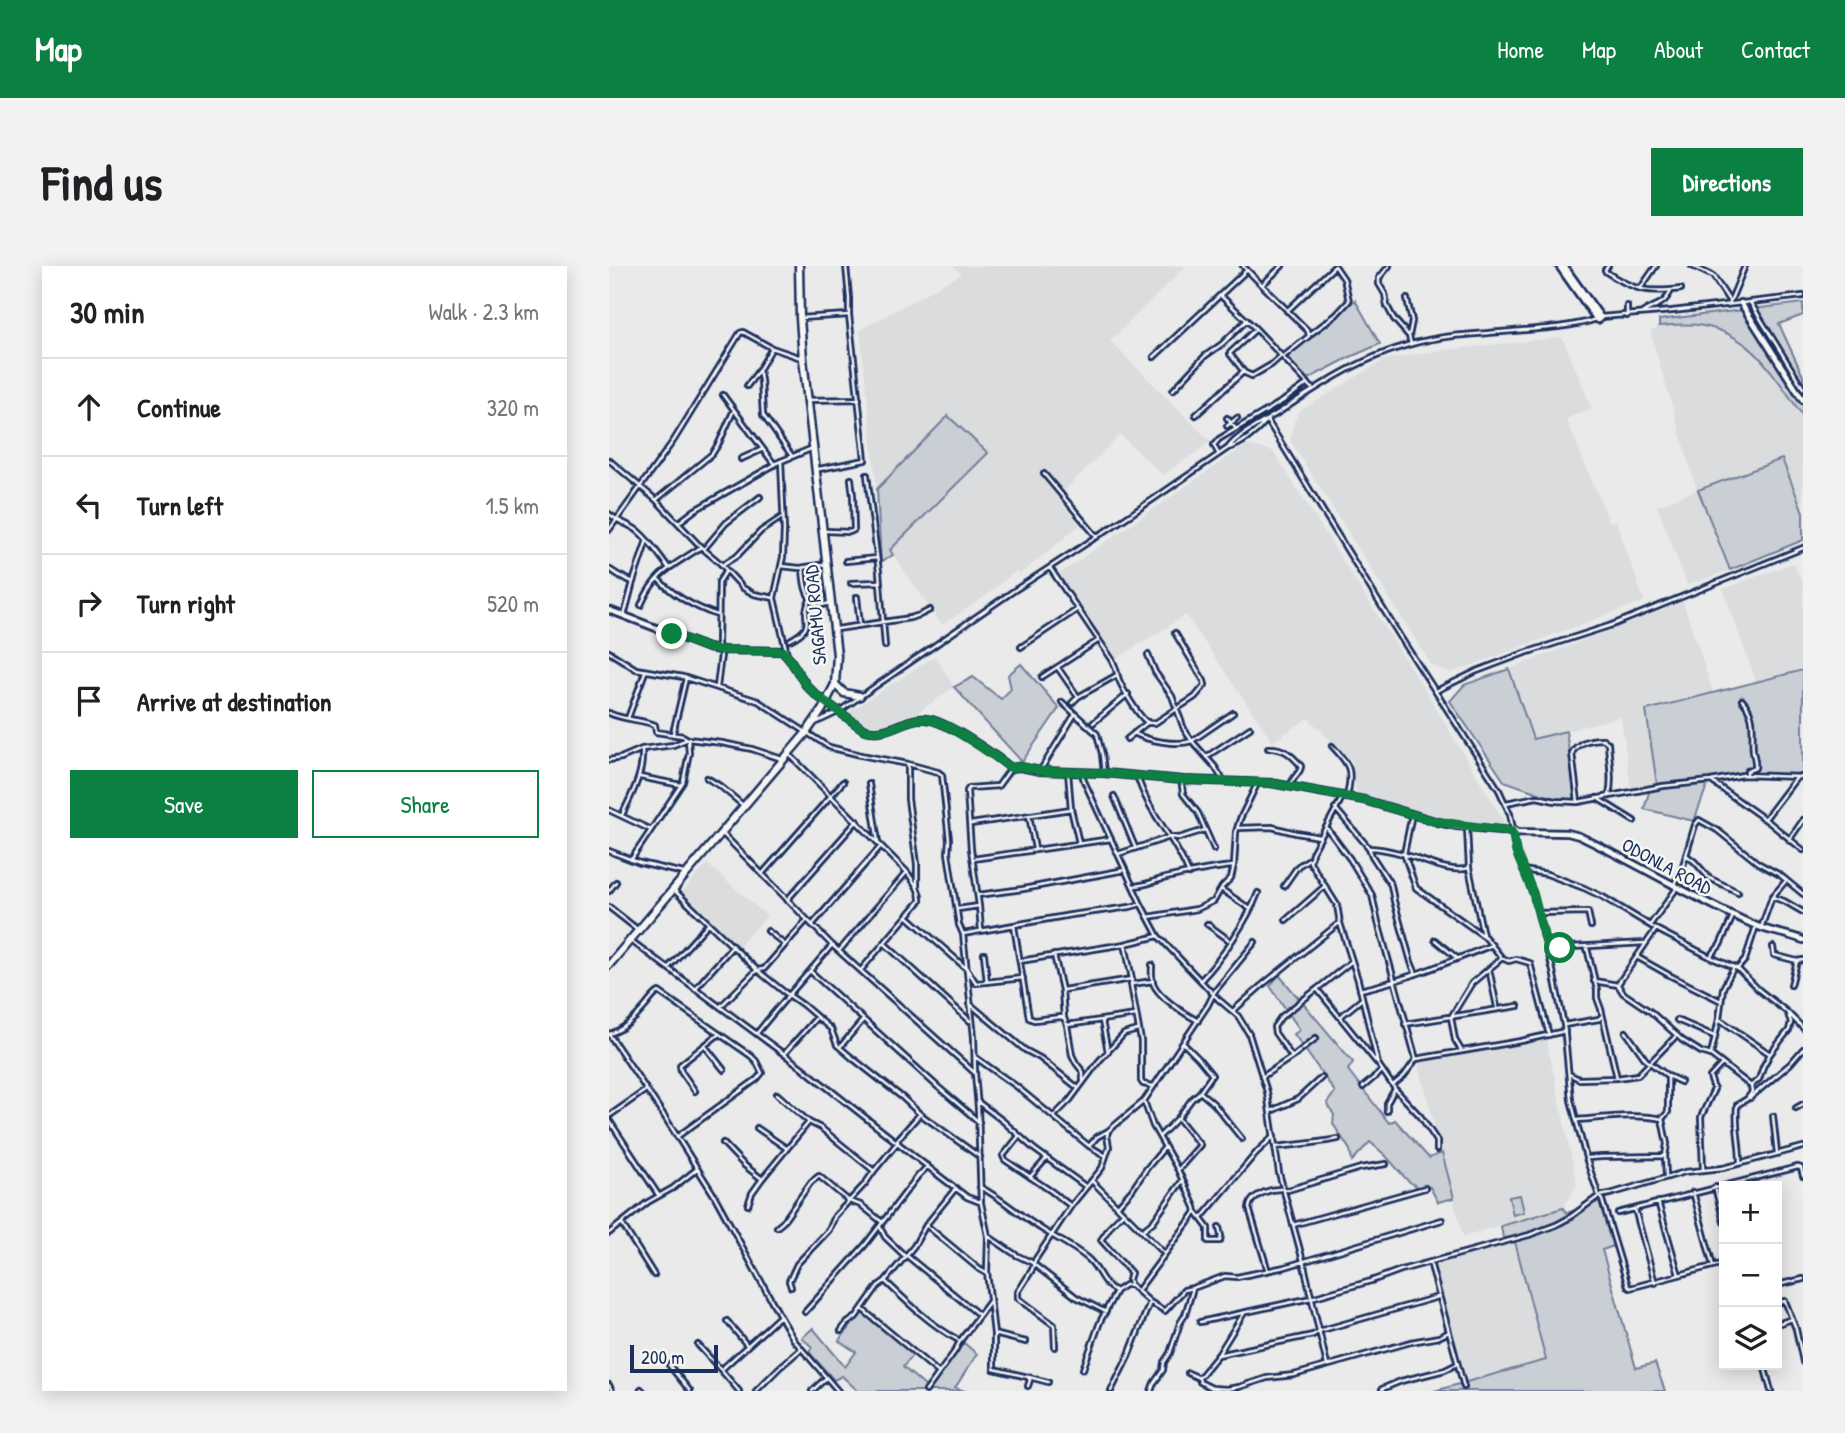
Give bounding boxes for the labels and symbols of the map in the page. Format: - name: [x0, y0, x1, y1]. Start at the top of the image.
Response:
- street label: SAGAMU ROAD: [798, 564, 832, 666]
- route end: [656, 618, 687, 649]
- street label: ODONLA ROAD: [1617, 831, 1717, 901]
- route start: [1544, 932, 1575, 963]
- scale bar: [630, 1342, 717, 1374]

